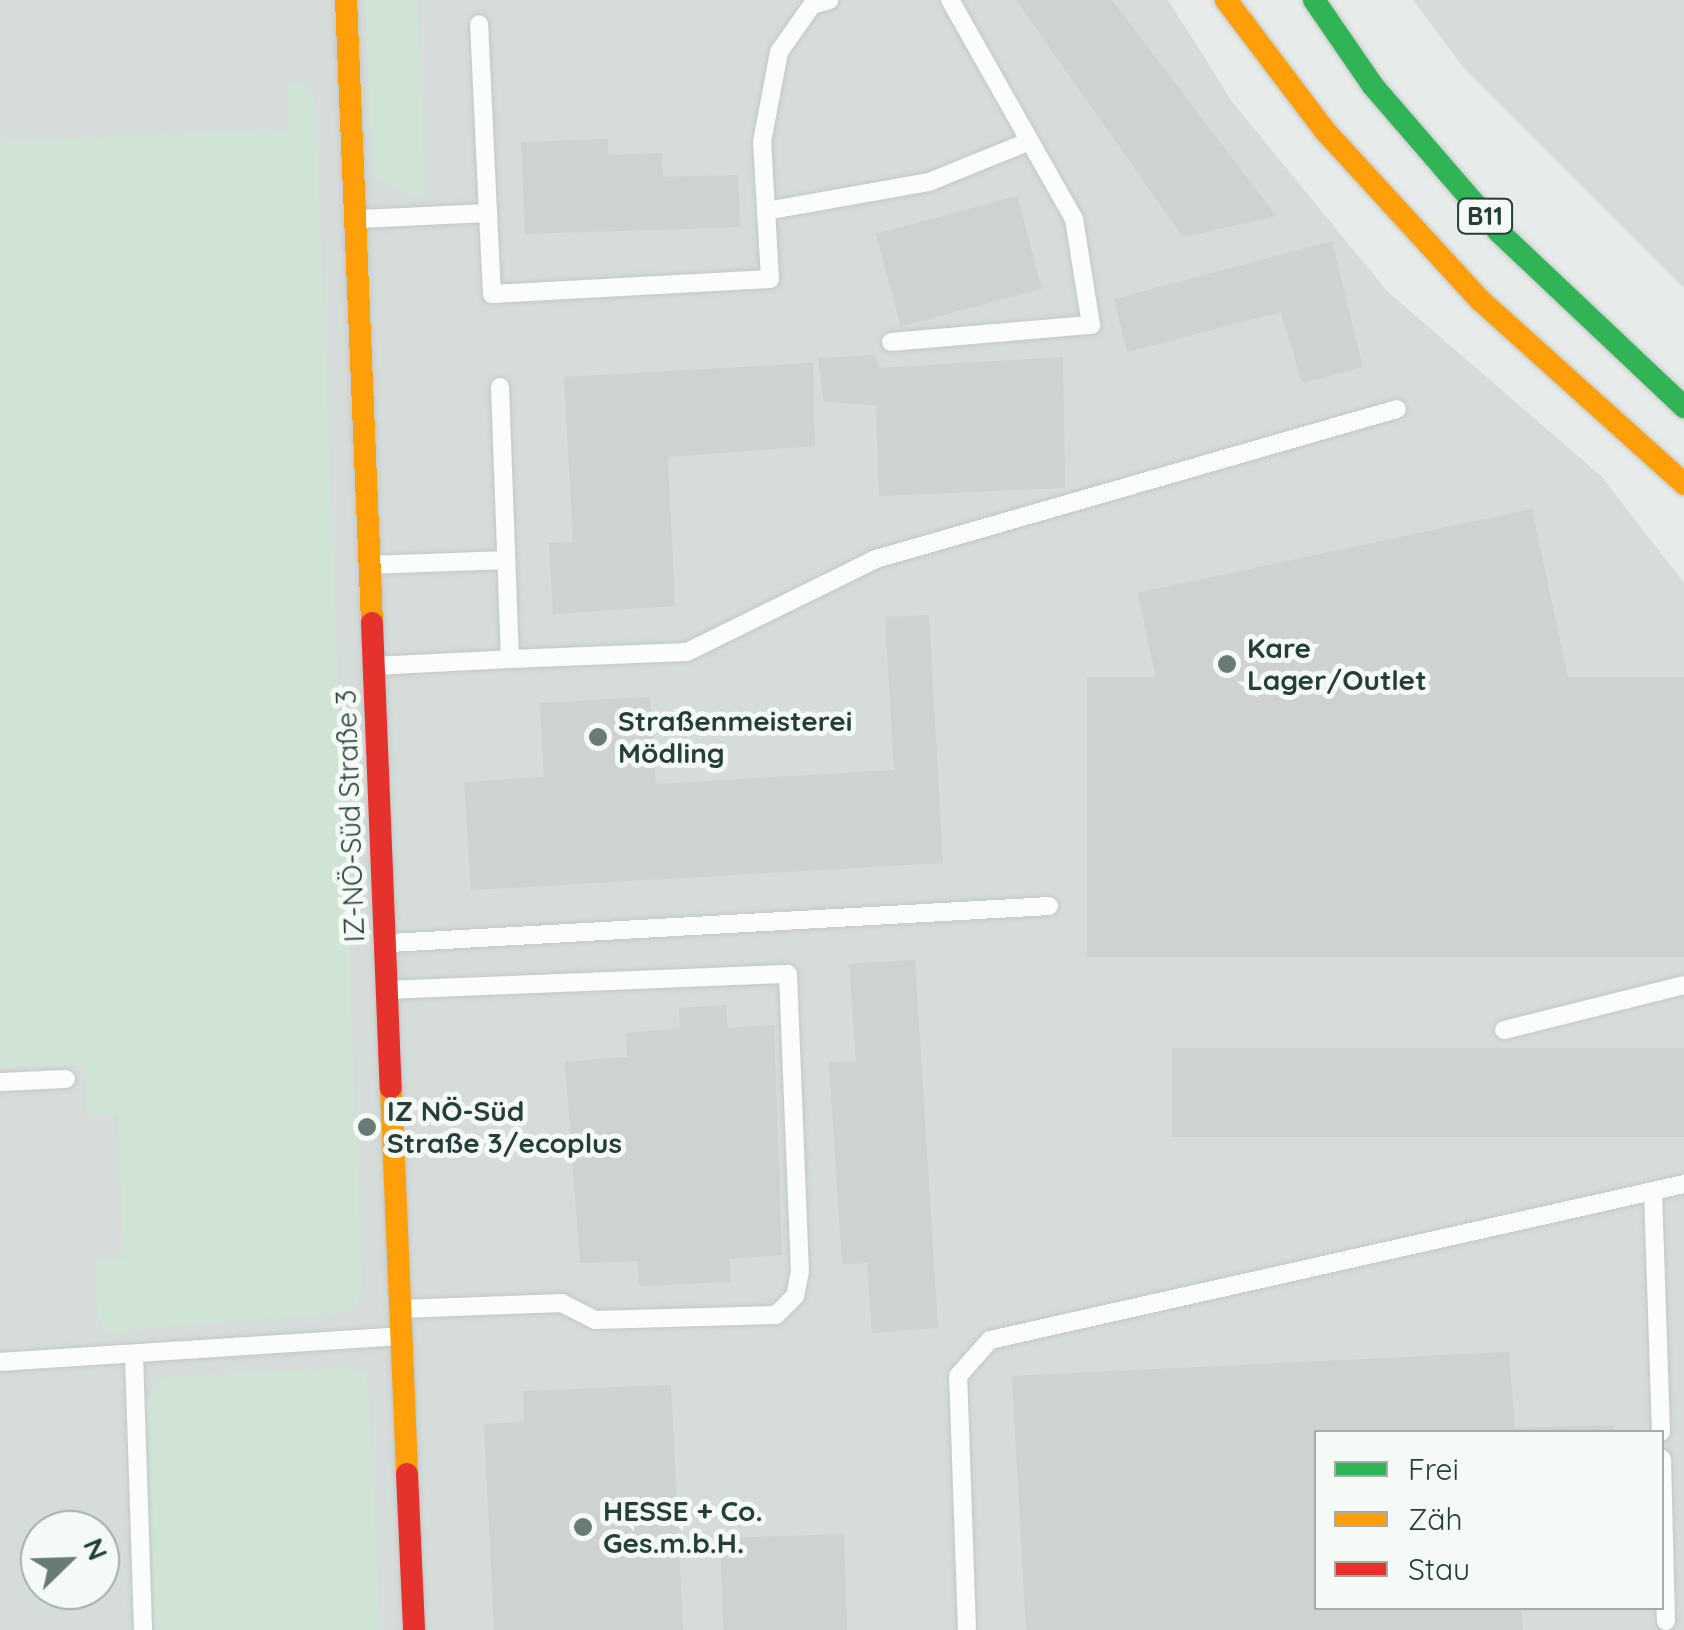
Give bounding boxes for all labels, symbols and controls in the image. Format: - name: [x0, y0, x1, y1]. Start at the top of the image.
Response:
- road number: B11: [1455, 196, 1515, 236]
- place label: Kare Lager/Outlet: [1247, 631, 1427, 697]
- marker: Kare Lager/Outlet: [1216, 653, 1238, 675]
- street label: IZ-NÖ-Süd Straße 3: [329, 689, 371, 943]
- place label: Straßenmeisterei Mödling: [618, 704, 852, 770]
- marker: Straßenmeisterei Mödling: [587, 726, 609, 748]
- place label: IZ NÖ-Süd Straße 3/ecoplus: [387, 1094, 622, 1160]
- marker: IZ NÖ-Süd Straße 3/ecoplus: [356, 1116, 378, 1138]
- legend: [1314, 1430, 1664, 1610]
- text: Frei: [1408, 1450, 1459, 1488]
- place label: HESSE + Co. Ges.m.b.H.: [603, 1494, 762, 1560]
- text: Zäh: [1408, 1500, 1463, 1538]
- north arrow: [20, 1510, 120, 1610]
- marker: HESSE + Co. Ges.m.b.H.: [572, 1516, 594, 1538]
- text: N: [76, 1533, 116, 1565]
- text: Stau: [1408, 1550, 1470, 1588]

